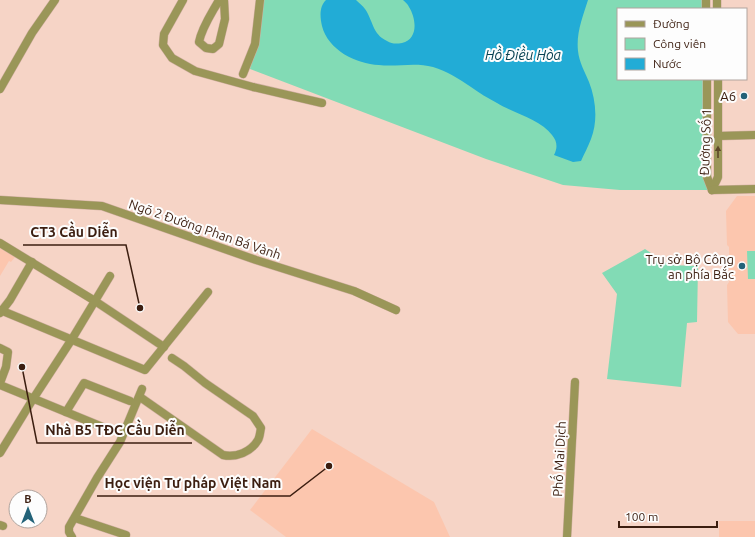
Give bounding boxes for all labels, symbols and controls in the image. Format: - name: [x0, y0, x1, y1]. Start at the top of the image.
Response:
- legend: [617, 8, 747, 80]
- text: Đường: [653, 17, 690, 30]
- text: Công viên: [653, 37, 706, 50]
- water label: Hồ Điều Hòa: [485, 45, 561, 63]
- text: Nước: [653, 57, 682, 70]
- place label: A6: [720, 89, 736, 103]
- marker: A6: [739, 91, 749, 101]
- street label: Đường Số 1: [695, 108, 713, 176]
- one-way arrow: [715, 145, 721, 158]
- street label: Ngõ 2 Đường Phan Bá Vành: [127, 196, 283, 262]
- callout: CT3 Cầu Diễn: [23, 219, 126, 245]
- text: CT3 Cầu Diễn: [30, 221, 118, 240]
- place label: Trụ sở Bộ Công an phía Bắc: [645, 252, 734, 281]
- marker: Trụ sở Bộ Công an phía Bắc: [737, 261, 747, 271]
- callout: Nhà B5 TĐC Cầu Diễn: [37, 417, 192, 443]
- text: Nhà B5 TĐC Cầu Diễn: [45, 419, 185, 438]
- street label: Phố Mai Dịch: [548, 421, 569, 497]
- callout: Học viện Tư pháp Việt Nam: [97, 470, 290, 496]
- text: Học viện Tư pháp Việt Nam: [105, 475, 281, 491]
- north arrow: [8, 489, 48, 529]
- text: B: [24, 493, 32, 505]
- scale bar: [619, 503, 717, 529]
- text: 100 m: [625, 510, 658, 523]

